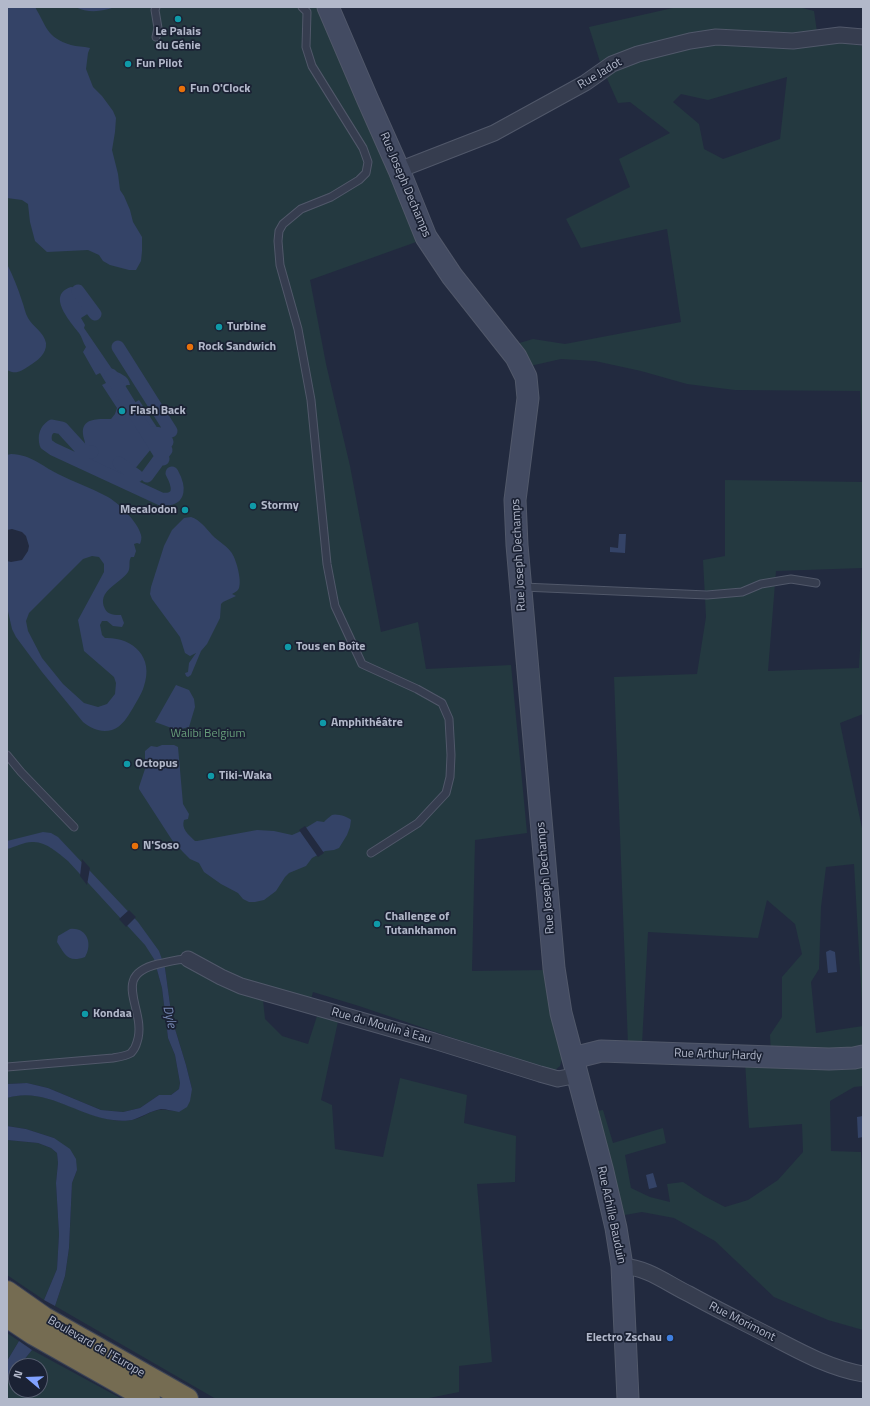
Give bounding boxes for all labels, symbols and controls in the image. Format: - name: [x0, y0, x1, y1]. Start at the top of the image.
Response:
- marker: Le Palais du Génie: [173, 14, 183, 24]
- place label: Le Palais du Génie: [155, 25, 201, 53]
- street label: Rue Jadot: [575, 55, 625, 93]
- place label: Fun Pilot: [136, 57, 182, 71]
- marker: Fun Pilot: [123, 59, 133, 69]
- place label: Fun O'Clock: [190, 82, 250, 96]
- marker: Fun O'Clock: [177, 84, 187, 94]
- street label: Rue Joseph Dechamps: [376, 130, 434, 240]
- place label: Turbine: [227, 320, 266, 334]
- marker: Turbine: [214, 322, 224, 332]
- place label: Rock Sandwich: [198, 340, 276, 354]
- marker: Rock Sandwich: [185, 342, 195, 352]
- place label: Flash Back: [130, 404, 186, 418]
- marker: Flash Back: [117, 406, 127, 416]
- street label: Rue Joseph Dechamps: [509, 498, 529, 612]
- place label: Stormy: [261, 499, 299, 513]
- marker: Stormy: [248, 501, 258, 511]
- place label: Mecalodon: [120, 503, 177, 517]
- marker: Mecalodon: [180, 505, 190, 515]
- place label: Tous en Boîte: [296, 640, 365, 654]
- marker: Tous en Boîte: [283, 642, 293, 652]
- place label: Amphithéâtre: [331, 716, 403, 730]
- marker: Amphithéâtre: [318, 718, 328, 728]
- park label: Walibi Belgium: [171, 727, 245, 741]
- place label: Octopus: [135, 757, 178, 771]
- marker: Octopus: [122, 759, 132, 769]
- place label: Tiki-Waka: [219, 769, 272, 783]
- marker: Tiki-Waka: [206, 771, 216, 781]
- street label: Rue Joseph Dechamps: [534, 821, 558, 935]
- place label: N'Soso: [143, 839, 179, 853]
- marker: N'Soso: [130, 841, 140, 851]
- place label: Challenge of Tutankhamon: [385, 910, 456, 938]
- marker: Challenge of Tutankhamon: [372, 919, 382, 929]
- water label: Dyle: [159, 1004, 179, 1030]
- street label: Rue du Moulin à Eau: [330, 1005, 432, 1047]
- place label: Kondaa: [93, 1007, 132, 1021]
- marker: Kondaa: [80, 1009, 90, 1019]
- street label: Rue Arthur Hardy: [674, 1046, 762, 1064]
- street label: Rue Achille Bauduin: [594, 1165, 628, 1265]
- street label: Rue Morimont: [706, 1299, 778, 1345]
- street label: Boulevard de l'Europe: [45, 1313, 147, 1381]
- place label: Electro Zschau: [586, 1331, 662, 1345]
- marker: Electro Zschau: [665, 1333, 675, 1343]
- north arrow: [8, 1358, 48, 1398]
- text: N: [9, 1368, 26, 1381]

